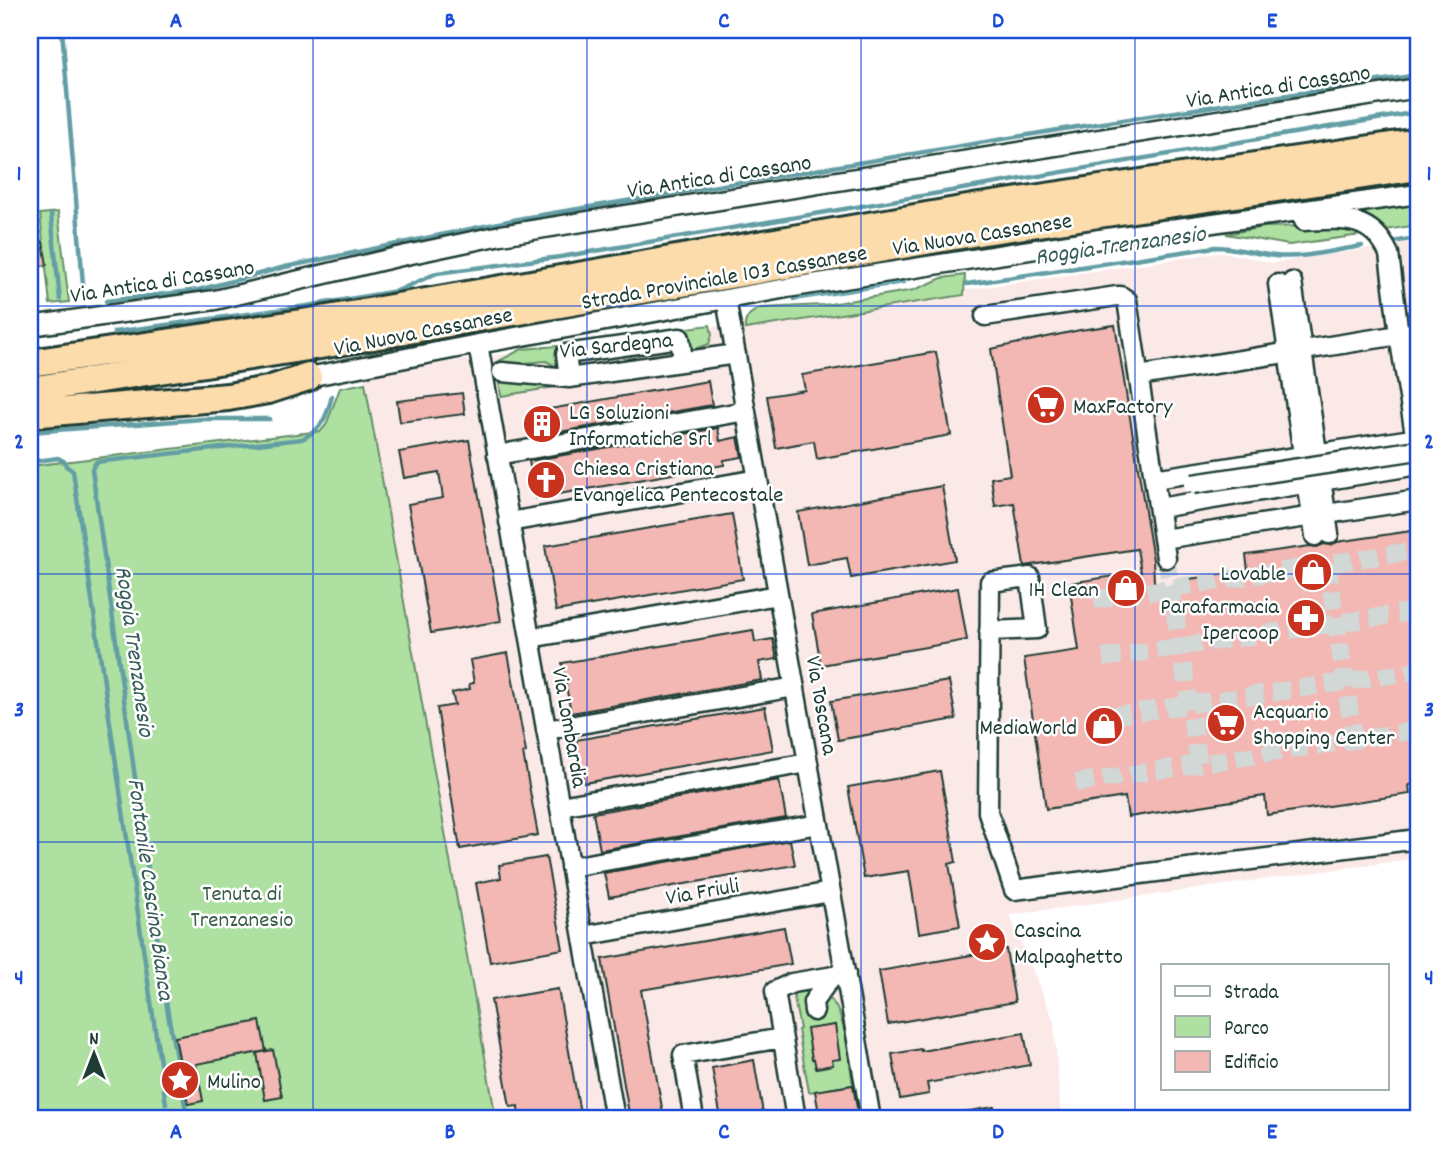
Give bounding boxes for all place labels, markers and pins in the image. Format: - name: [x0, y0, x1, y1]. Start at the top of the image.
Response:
- supermarket icon: MaxFactory: [1025, 384, 1067, 426]
- place label: MaxFactory: [1073, 392, 1173, 425]
- place label: LG Soluzioni Informatiche Srl: [569, 398, 713, 457]
- building icon: LG Soluzioni Informatiche Srl: [521, 403, 563, 445]
- place label: Chiesa Cristiana Evangelica Pentecostale: [573, 454, 783, 513]
- church icon: Chiesa Cristiana Evangelica Pentecostale: [525, 459, 567, 501]
- shop icon: Lovable: [1292, 551, 1334, 593]
- place label: Lovable: [1220, 559, 1286, 592]
- shop icon: 1H Clean: [1105, 567, 1147, 609]
- place label: 1H Clean: [1029, 575, 1099, 608]
- place label: Parafarmacia Ipercoop: [1160, 592, 1280, 651]
- pharmacy icon: Parafarmacia Ipercoop: [1285, 597, 1327, 639]
- place label: Acquario Shopping Center: [1253, 697, 1395, 756]
- supermarket icon: Acquario Shopping Center: [1205, 702, 1247, 744]
- shop icon: MediaWorld: [1083, 705, 1125, 747]
- place label: MediaWorld: [979, 713, 1077, 746]
- place label: Cascina Malpaghetto: [1014, 916, 1123, 975]
- place icon: Cascina Malpaghetto: [966, 921, 1008, 963]
- place icon: Mulino: [159, 1059, 201, 1101]
- place label: Mulino: [207, 1067, 261, 1100]

